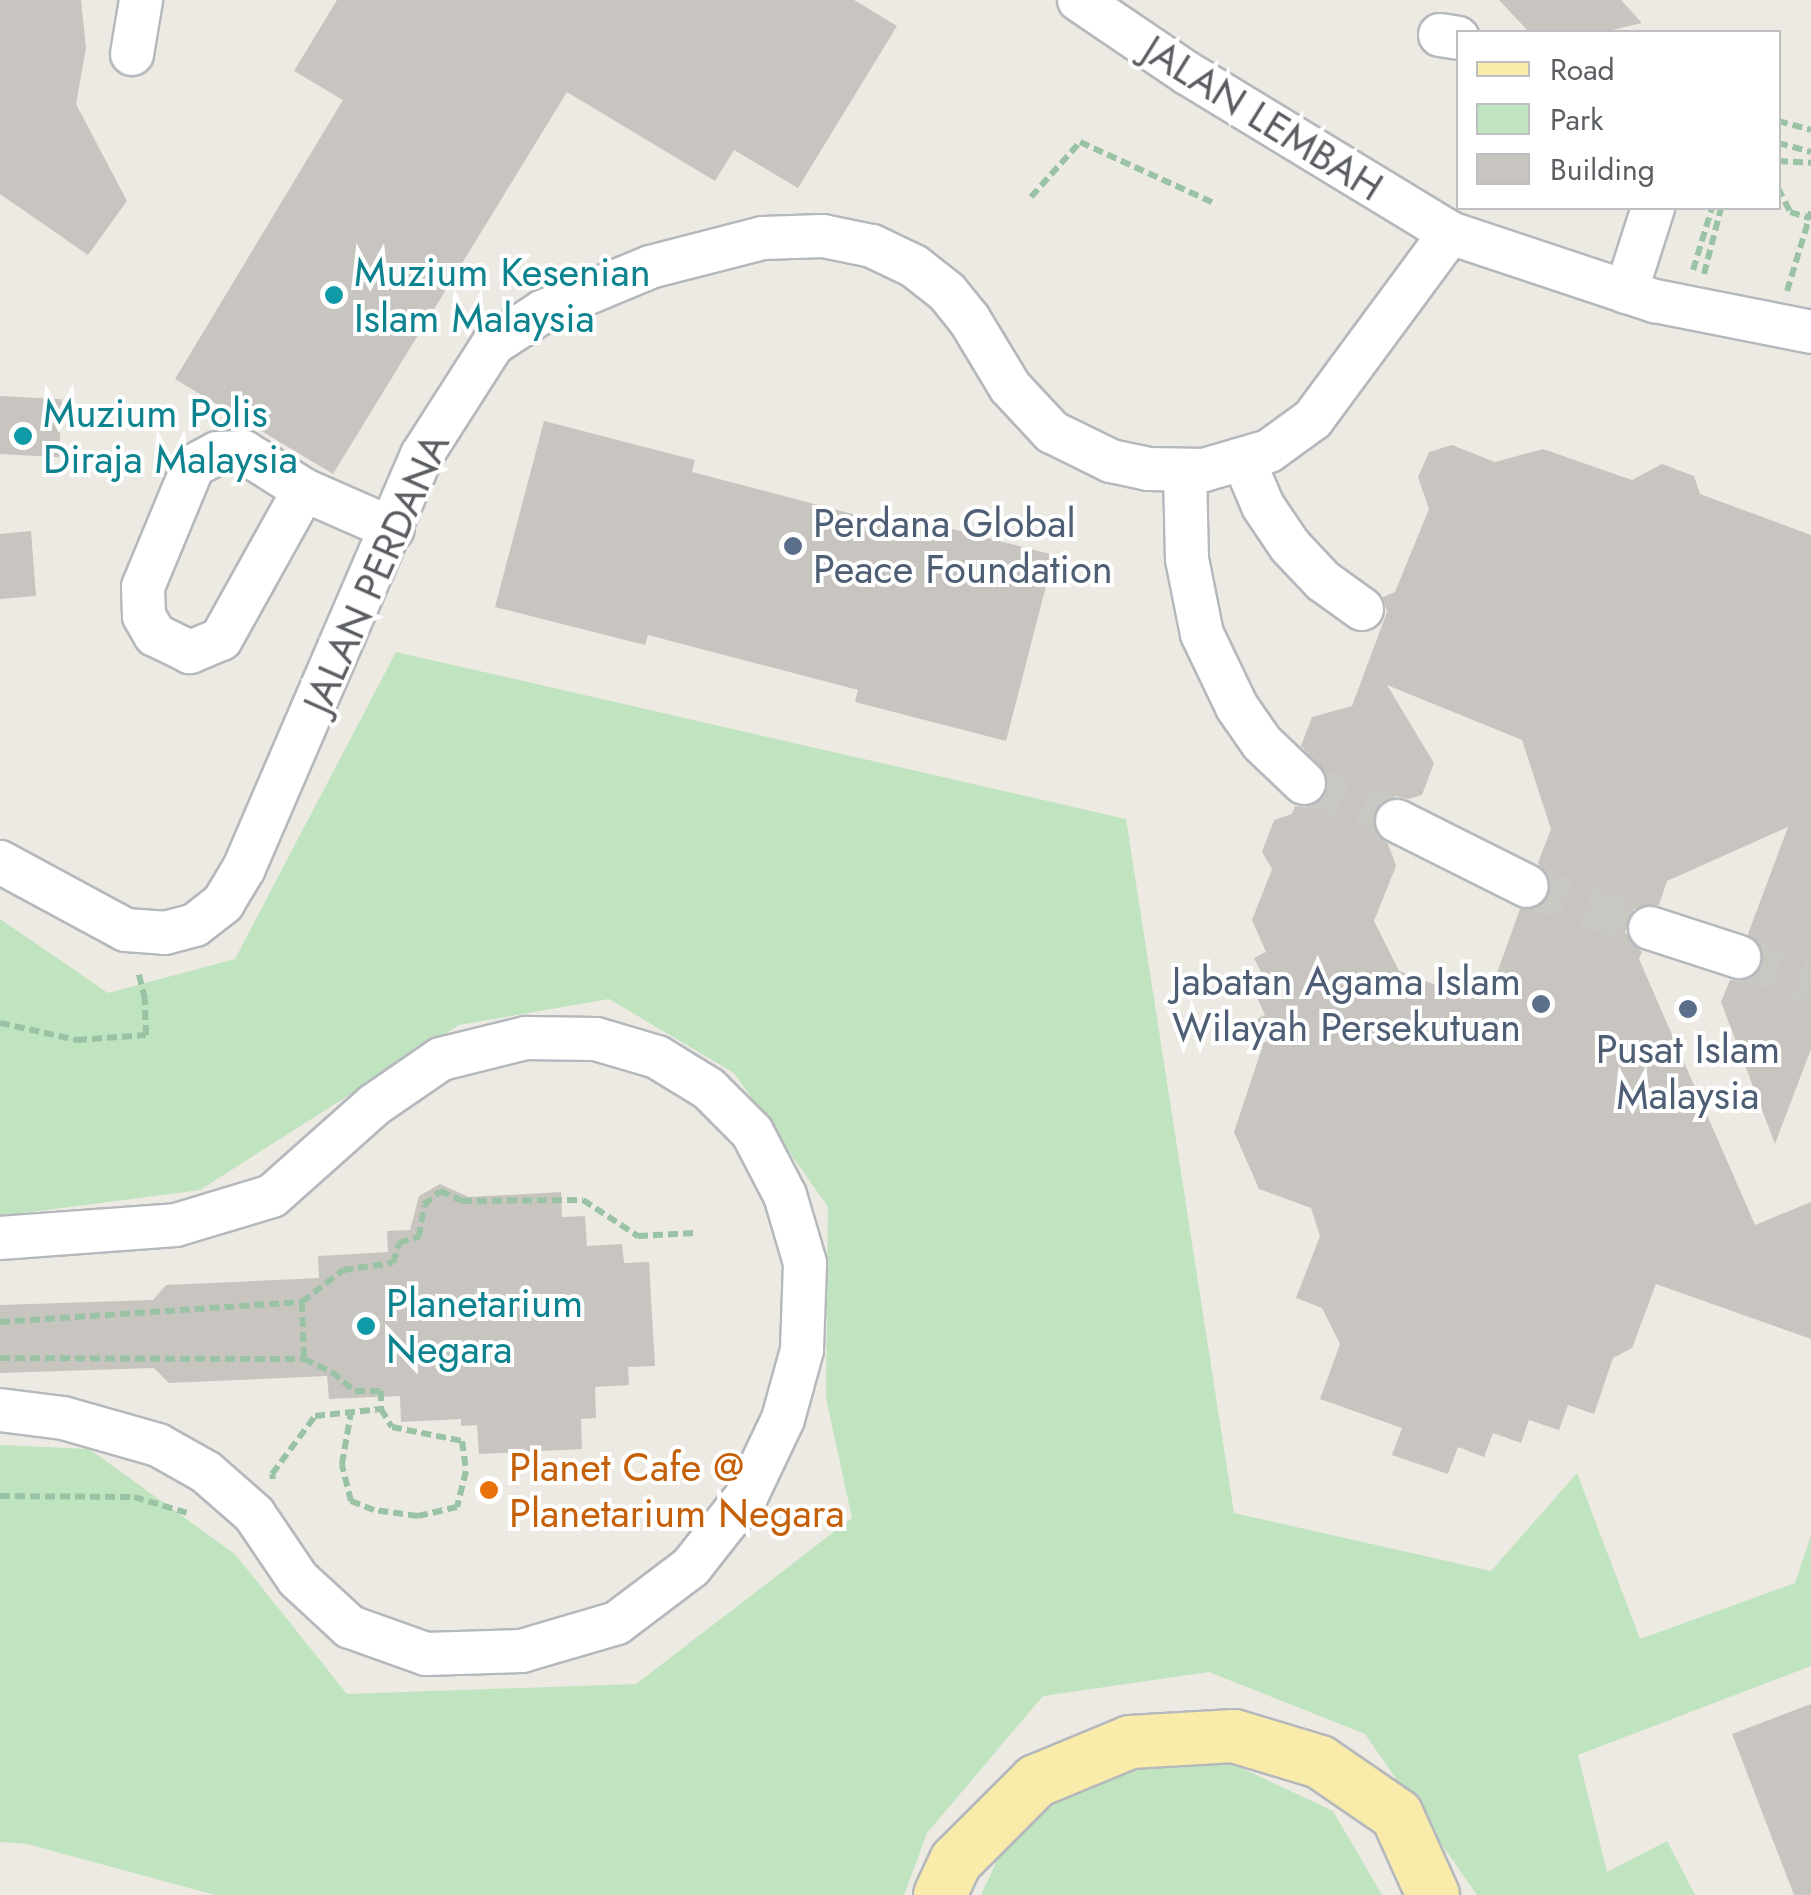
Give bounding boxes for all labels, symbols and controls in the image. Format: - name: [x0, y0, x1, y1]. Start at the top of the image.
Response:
- street label: JALAN LEMBAH: [1134, 25, 1392, 211]
- legend: [1456, 30, 1781, 210]
- text: Road: [1550, 48, 1615, 91]
- text: Park: [1550, 98, 1603, 141]
- text: Building: [1550, 148, 1655, 191]
- place label: Muzium Kesenian Islam Malaysia: [354, 248, 651, 342]
- marker: Muzium Kesenian Islam Malaysia: [323, 284, 345, 306]
- place label: Muzium Polis Diraja Malaysia: [43, 389, 298, 483]
- marker: Muzium Polis Diraja Malaysia: [12, 425, 34, 447]
- street label: JALAN PERDANA: [293, 426, 459, 720]
- place label: Perdana Global Peace Foundation: [813, 499, 1113, 593]
- marker: Perdana Global Peace Foundation: [782, 535, 804, 557]
- place label: Jabatan Agama Islam Wilayah Persekutuan: [1172, 957, 1521, 1051]
- marker: Jabatan Agama Islam Wilayah Persekutuan: [1530, 993, 1552, 1015]
- marker: Pusat Islam Malaysia: [1677, 998, 1699, 1020]
- place label: Pusat Islam Malaysia: [1596, 1025, 1780, 1119]
- place label: Planetarium Negara: [386, 1279, 583, 1373]
- marker: Planetarium Negara: [355, 1315, 377, 1337]
- place label: Planet Cafe @ Planetarium Negara: [509, 1443, 845, 1537]
- marker: Planet Cafe @ Planetarium Negara: [478, 1479, 500, 1501]

